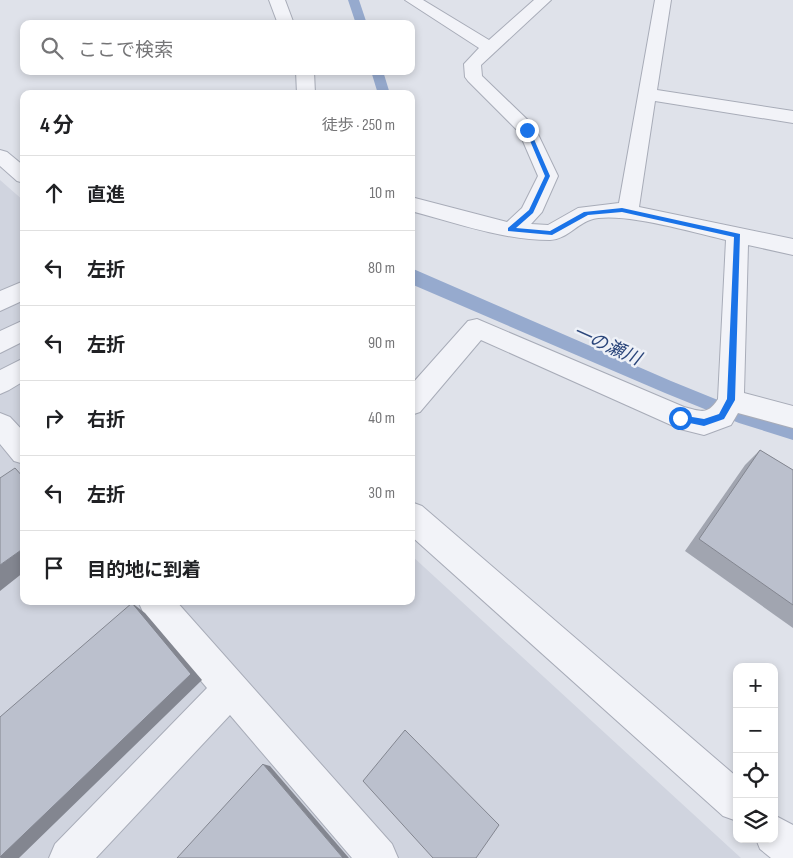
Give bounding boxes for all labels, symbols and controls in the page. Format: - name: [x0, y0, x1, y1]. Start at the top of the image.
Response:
- search box: [20, 20, 415, 75]
- icon: search: [38, 34, 66, 62]
- text: ここで検索: [78, 39, 173, 62]
- text: 4 分: [40, 113, 74, 138]
- text: 徒歩 · 250 m: [322, 116, 395, 135]
- route end: [516, 119, 539, 142]
- icon: ahead: [40, 179, 68, 207]
- text: 直進: [87, 184, 125, 207]
- text: 10 m: [369, 184, 395, 203]
- icon: left: [40, 254, 68, 282]
- text: 左折: [87, 259, 125, 282]
- text: 80 m: [368, 259, 395, 278]
- water label: 一の瀬川: [570, 321, 646, 371]
- icon: left: [40, 329, 68, 357]
- text: 左折: [87, 334, 125, 357]
- text: 90 m: [368, 334, 395, 353]
- icon: right: [40, 404, 68, 432]
- route start: [669, 407, 692, 430]
- text: 右折: [87, 409, 125, 432]
- text: 40 m: [368, 409, 395, 428]
- icon: left: [40, 479, 68, 507]
- text: 左折: [87, 484, 125, 507]
- text: 30 m: [368, 484, 395, 503]
- icon: arrive: [40, 554, 68, 582]
- text: 目的地に到着: [87, 559, 201, 582]
- map controls: [733, 663, 778, 843]
- button: +: [733, 663, 778, 708]
- button: −: [733, 708, 778, 753]
- button: locate: [733, 753, 778, 798]
- button: layers: [733, 798, 778, 843]

